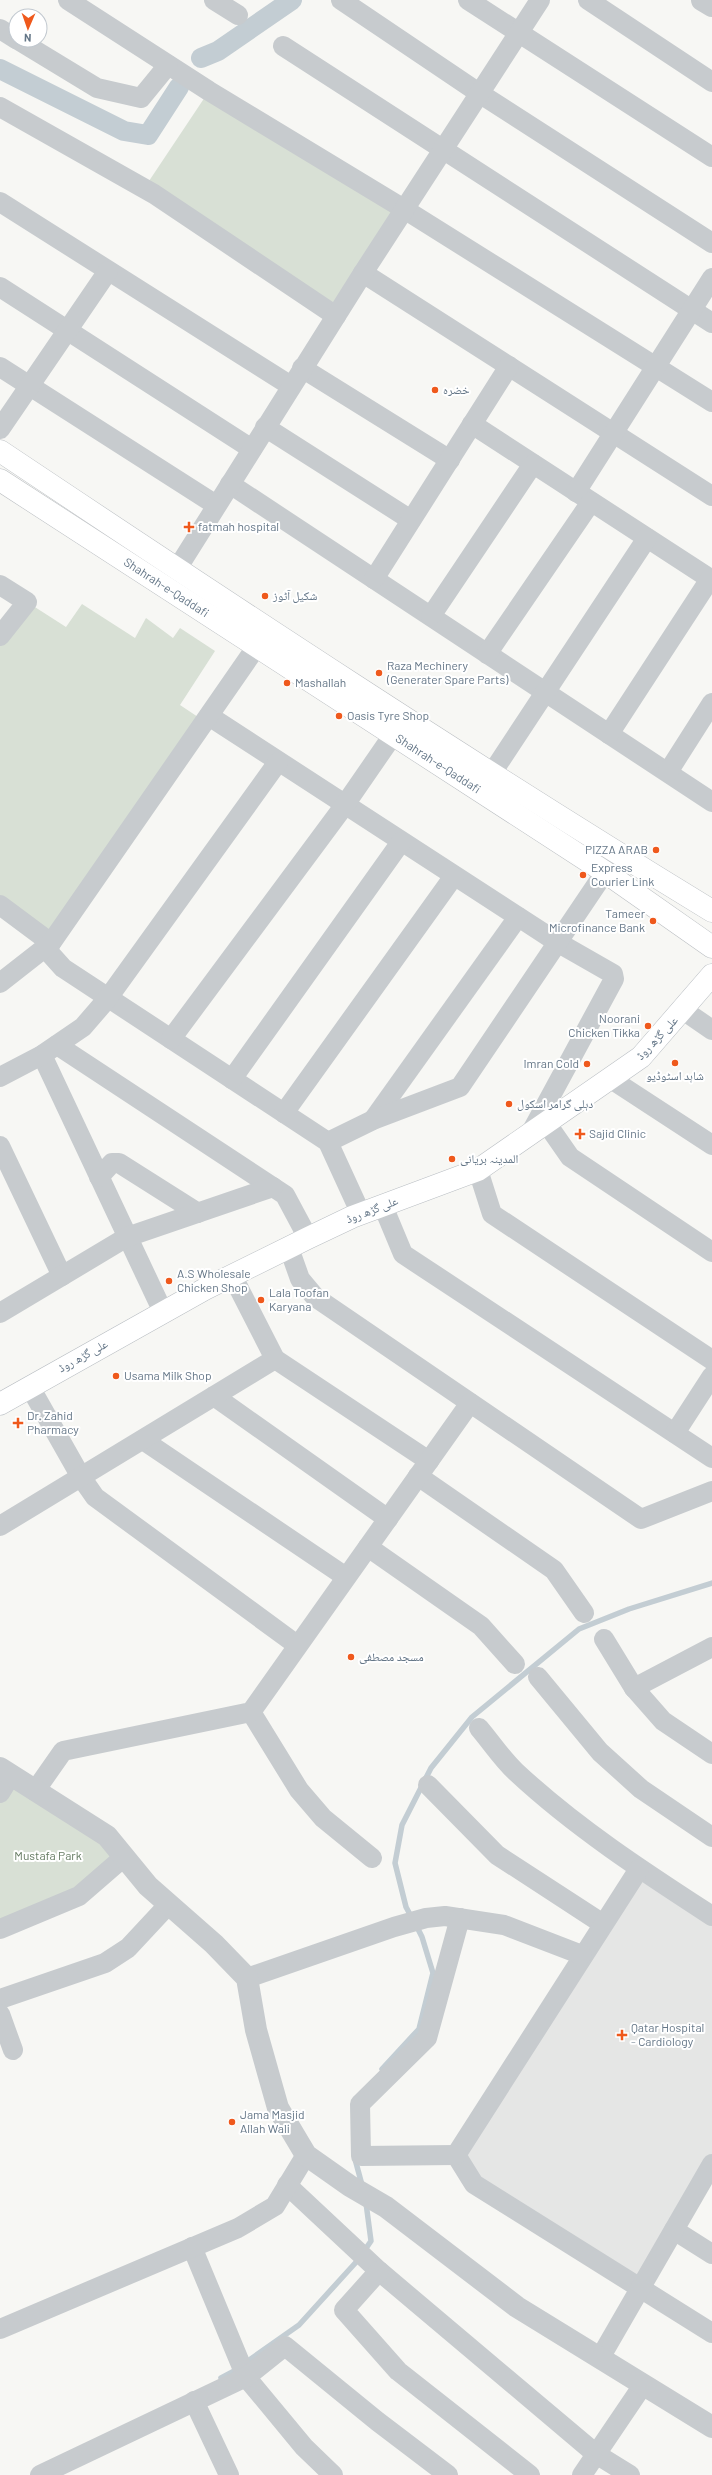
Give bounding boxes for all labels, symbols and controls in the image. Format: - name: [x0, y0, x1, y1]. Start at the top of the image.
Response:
- north arrow: [8, 8, 48, 48]
- text: N: [24, 32, 32, 45]
- place label: خضرہ: [443, 382, 470, 396]
- marker: خضرہ: [430, 385, 440, 395]
- place label: fatmah hospital: [198, 519, 279, 533]
- marker: fatmah hospital: [183, 521, 195, 533]
- street label: Shahrah-e-Qaddafi: [122, 554, 212, 619]
- place label: شکیل آٹوز: [272, 588, 318, 603]
- marker: شکیل آٹوز: [260, 591, 270, 601]
- place label: Raza Mechinery (Generater Spare Parts): [386, 658, 509, 686]
- marker: Raza Mechinery (Generater Spare Parts): [374, 668, 384, 678]
- place label: Mashallah: [295, 675, 346, 689]
- marker: Mashallah: [282, 678, 292, 688]
- place label: Oasis Tyre Shop: [347, 708, 429, 722]
- marker: Oasis Tyre Shop: [334, 711, 344, 721]
- street label: Shahrah-e-Qaddafi: [394, 730, 484, 796]
- place label: PIZZA ARAB: [585, 842, 648, 856]
- marker: PIZZA ARAB: [651, 845, 661, 855]
- place label: Express Courier Link: [591, 860, 654, 888]
- marker: Express Courier Link: [578, 870, 588, 880]
- place label: Tameer Microfinance Bank: [549, 906, 646, 934]
- marker: Tameer Microfinance Bank: [648, 916, 658, 926]
- place label: Noorani Chicken Tikka: [568, 1011, 640, 1039]
- street label: علی گڑھ روڈ: [633, 1013, 681, 1063]
- marker: Noorani Chicken Tikka: [643, 1021, 653, 1031]
- place label: Imran Cold: [523, 1056, 579, 1070]
- marker: شاہد اسٹوڈیو: [670, 1058, 680, 1068]
- marker: Imran Cold: [582, 1059, 592, 1069]
- place label: شاہد اسٹوڈیو: [646, 1068, 704, 1083]
- place label: دہلی گرامر اسکول: [517, 1096, 593, 1111]
- marker: دہلی گرامر اسکول: [504, 1099, 514, 1109]
- place label: Sajid Clinic: [589, 1126, 646, 1140]
- marker: Sajid Clinic: [574, 1128, 586, 1140]
- place label: المدینہ بریانی: [460, 1151, 519, 1166]
- marker: المدینہ بریانی: [447, 1154, 457, 1164]
- street label: علی گڑھ روڈ: [344, 1193, 400, 1226]
- place label: A.S Wholesale Chicken Shop: [177, 1266, 251, 1294]
- marker: A.S Wholesale Chicken Shop: [164, 1276, 174, 1286]
- place label: Lala Toofan Karyana: [269, 1285, 329, 1313]
- marker: Lala Toofan Karyana: [256, 1295, 266, 1305]
- street label: علی گڑھ روڈ: [55, 1336, 110, 1375]
- place label: Usama Milk Shop: [124, 1368, 212, 1382]
- marker: Usama Milk Shop: [111, 1371, 121, 1381]
- place label: Dr. Zahid Pharmacy: [27, 1408, 79, 1436]
- marker: Dr. Zahid Pharmacy: [12, 1417, 24, 1429]
- place label: مسجد مصطفی: [359, 1649, 424, 1664]
- marker: مسجد مصطفی: [346, 1652, 356, 1662]
- park label: Mustafa Park: [14, 1848, 82, 1862]
- place label: Qatar Hospital - Cardiology: [631, 2020, 704, 2048]
- marker: Qatar Hospital - Cardiology: [616, 2029, 628, 2041]
- place label: Jama Masjid Allah Wali: [240, 2107, 305, 2135]
- marker: Jama Masjid Allah Wali: [227, 2117, 237, 2127]

